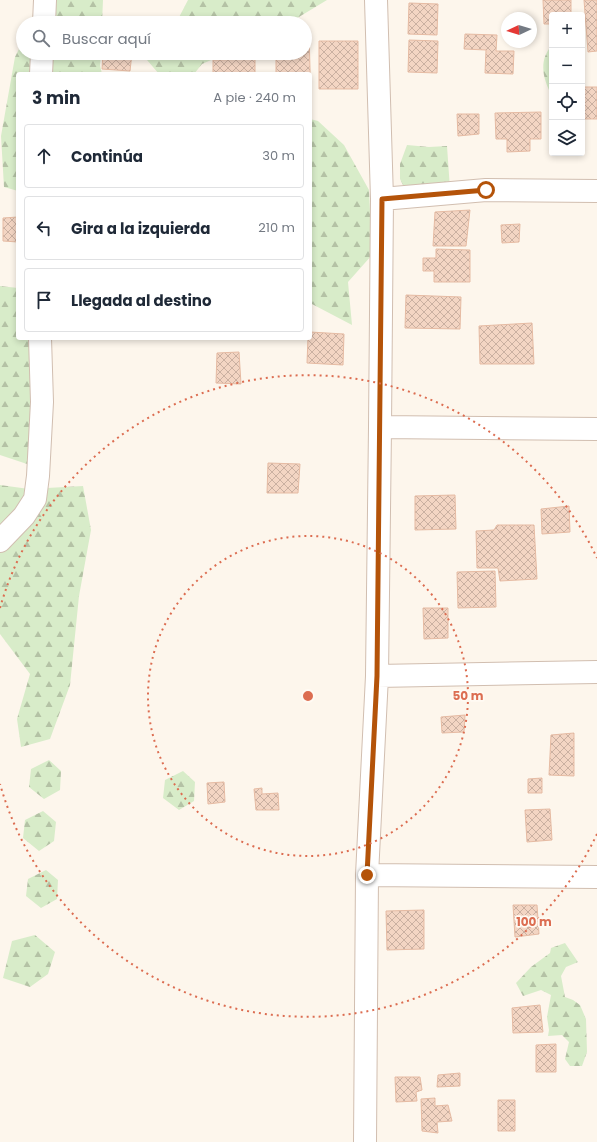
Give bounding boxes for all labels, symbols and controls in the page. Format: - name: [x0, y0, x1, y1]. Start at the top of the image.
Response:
- north arrow: [501, 12, 537, 48]
- map controls: [549, 12, 585, 156]
- button: +: [549, 12, 585, 48]
- search box: [16, 16, 312, 60]
- icon: search: [30, 27, 52, 49]
- text: Buscar aquí: [62, 28, 151, 49]
- button: −: [549, 48, 585, 84]
- button: locate: [549, 84, 585, 120]
- text: 3 min: [32, 86, 80, 110]
- text: A pie · 240 m: [213, 88, 296, 107]
- button: layers: [549, 120, 585, 156]
- icon: ahead: [33, 145, 55, 167]
- text: Continúa: [71, 146, 143, 167]
- text: 30 m: [262, 146, 295, 165]
- route start: [477, 181, 495, 199]
- icon: left: [33, 217, 55, 239]
- text: Gira a la izquierda: [71, 218, 210, 239]
- text: 210 m: [258, 218, 295, 237]
- icon: arrive: [33, 289, 55, 311]
- text: Llegada al destino: [71, 290, 212, 311]
- text: 50 m: [453, 687, 484, 704]
- centre of rings: [301, 689, 315, 703]
- route end: [358, 866, 376, 884]
- text: 100 m: [516, 913, 552, 930]

